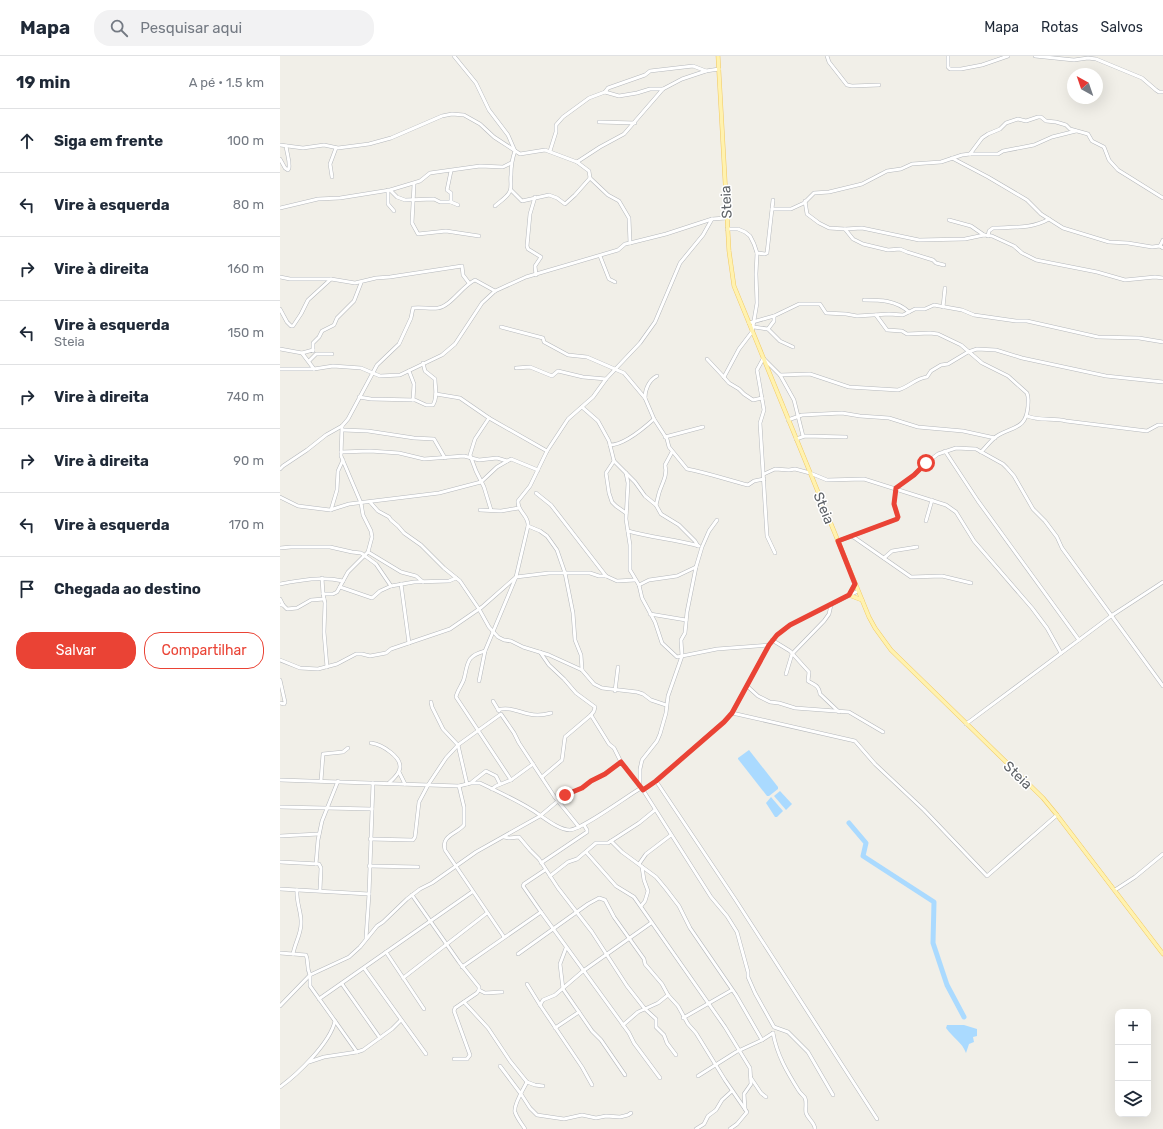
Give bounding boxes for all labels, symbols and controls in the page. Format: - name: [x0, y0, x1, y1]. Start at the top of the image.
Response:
- search box: [94, 10, 374, 46]
- text: Mapa: [20, 16, 70, 39]
- icon: search: [108, 17, 130, 39]
- text: Pesquisar aqui: [140, 19, 242, 37]
- text: Mapa: [984, 19, 1019, 36]
- text: Rotas: [1041, 19, 1078, 36]
- text: Salvos: [1100, 19, 1143, 36]
- north arrow: [1067, 68, 1103, 104]
- text: 19 min: [16, 72, 70, 92]
- text: A pé · 1.5 km: [189, 75, 264, 90]
- icon: ahead: [16, 130, 38, 152]
- text: Siga em frente: [54, 132, 163, 150]
- text: 100 m: [227, 133, 264, 148]
- street label: Steia: [717, 185, 736, 219]
- icon: left: [16, 194, 38, 216]
- text: Vire à esquerda: [54, 196, 170, 214]
- text: 80 m: [233, 197, 264, 212]
- icon: right: [16, 258, 38, 280]
- text: Vire à direita: [54, 260, 149, 278]
- text: 160 m: [228, 261, 264, 276]
- text: Vire à esquerda: [54, 316, 170, 334]
- icon: left: [16, 322, 38, 344]
- text: 150 m: [228, 325, 264, 340]
- text: Steia: [54, 334, 85, 349]
- icon: right: [16, 386, 38, 408]
- text: Vire à direita: [54, 388, 149, 406]
- text: 740 m: [227, 389, 264, 404]
- icon: right: [16, 450, 38, 472]
- text: Vire à direita: [54, 452, 149, 470]
- text: 90 m: [233, 453, 264, 468]
- route start: [917, 454, 935, 472]
- street label: Steia: [809, 490, 838, 527]
- icon: left: [16, 514, 38, 536]
- text: Vire à esquerda: [54, 516, 170, 534]
- text: 170 m: [229, 517, 264, 532]
- icon: arrive: [16, 578, 38, 600]
- text: Chegada ao destino: [54, 580, 201, 598]
- button: Salvar: [16, 632, 136, 669]
- button: Compartilhar: [144, 632, 264, 669]
- street label: Steia: [1000, 758, 1035, 793]
- route end: [556, 786, 574, 804]
- map controls: [1115, 1009, 1151, 1117]
- button: +: [1115, 1009, 1151, 1045]
- button: −: [1115, 1045, 1151, 1081]
- button: layers: [1115, 1081, 1151, 1117]

